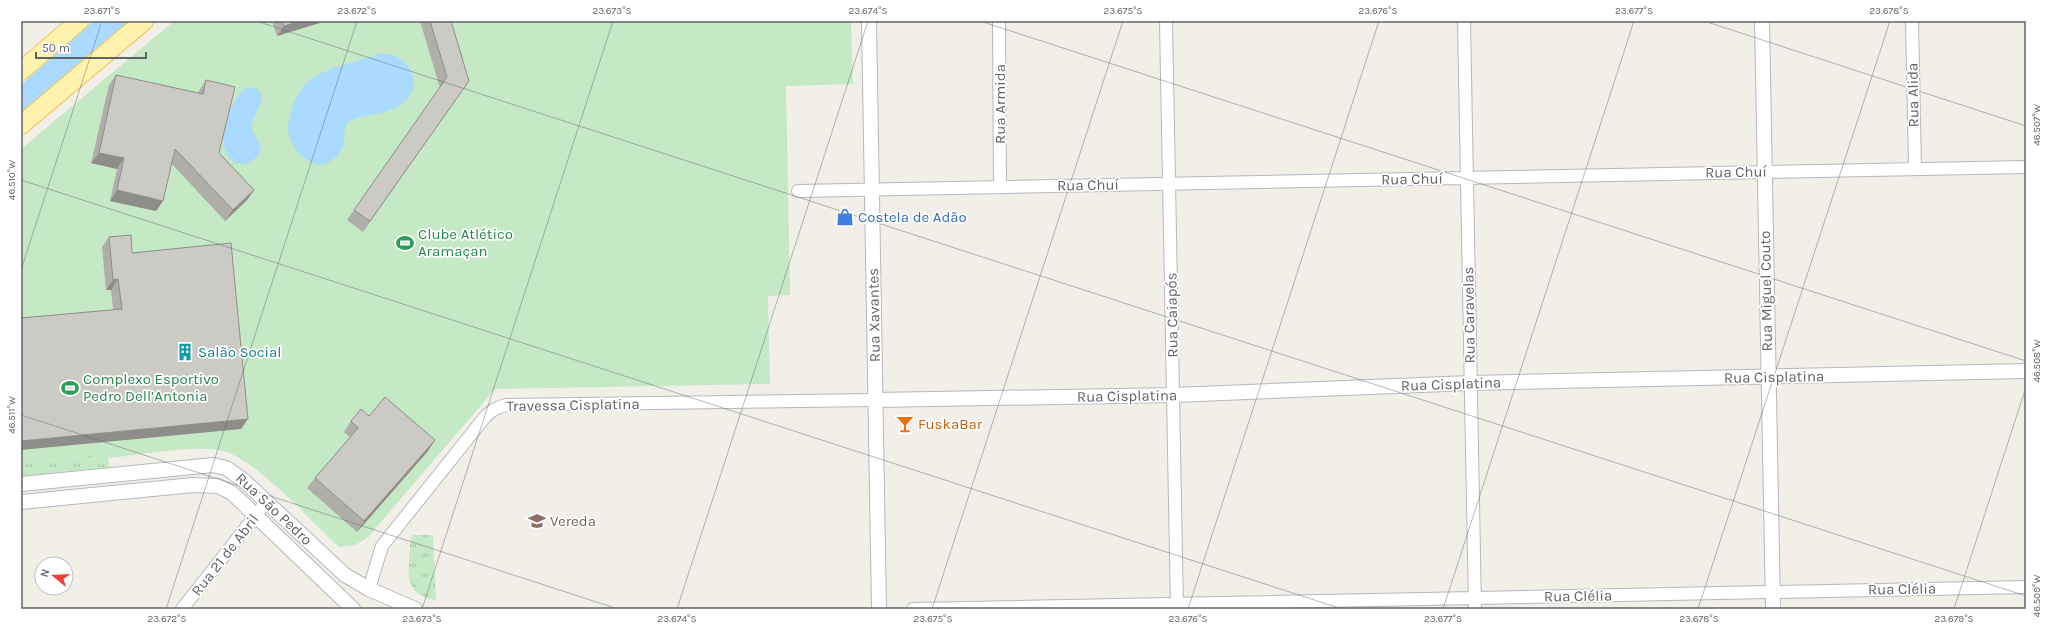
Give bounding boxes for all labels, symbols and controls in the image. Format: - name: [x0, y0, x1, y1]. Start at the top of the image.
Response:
- text: 23.671°S: [84, 5, 120, 17]
- text: 23.672°S: [337, 5, 377, 17]
- text: 23.673°S: [592, 5, 632, 17]
- text: 23.674°S: [849, 5, 887, 17]
- text: 23.675°S: [1103, 5, 1143, 17]
- text: 23.676°S: [1358, 5, 1398, 17]
- text: 23.677°S: [1615, 5, 1653, 17]
- text: 23.678°S: [1869, 5, 1909, 17]
- scale bar: [36, 34, 146, 60]
- text: 50 m: [42, 41, 70, 55]
- street label: Rua Alida: [1903, 63, 1923, 127]
- street label: Rua Armida: [991, 64, 1009, 144]
- text: 46.507°W: [2031, 104, 2043, 146]
- text: 46.510°W: [6, 160, 18, 200]
- street label: Rua Chuí: [1705, 162, 1768, 182]
- street label: Rua Chuí: [1381, 169, 1444, 189]
- street label: Rua Chuí: [1057, 175, 1120, 195]
- shop icon: Costela de Adão: [835, 207, 855, 227]
- place label: Costela de Adão: [858, 208, 967, 226]
- place label: Clube Atlético Aramaçan: [418, 225, 513, 260]
- street label: Rua Miguel Couto: [1756, 231, 1776, 351]
- sports icon: Clube Atlético Aramaçan: [395, 233, 415, 253]
- street label: Rua Caravelas: [1459, 266, 1479, 364]
- street label: Rua Xavantes: [864, 268, 884, 362]
- street label: Rua Caiapós: [1162, 272, 1182, 358]
- text: 46.508°W: [2031, 339, 2043, 383]
- building icon: Salão Social: [175, 342, 195, 362]
- place label: Salão Social: [198, 343, 281, 361]
- street label: Rua Cisplatina: [1724, 367, 1824, 387]
- place label: Complexo Esportivo Pedro Dell’Antonia: [83, 370, 219, 405]
- street label: Rua Cisplatina: [1401, 373, 1501, 395]
- sports icon: Complexo Esportivo Pedro Dell’Antonia: [60, 378, 80, 398]
- street label: Rua Cisplatina: [1077, 386, 1177, 406]
- street label: Travessa Cisplatina: [506, 395, 640, 415]
- text: 46.511°W: [6, 396, 18, 434]
- bar icon: FuskaBar: [895, 414, 915, 434]
- place label: FuskaBar: [918, 415, 983, 433]
- street label: Rua São Pedro: [232, 469, 316, 549]
- street label: Rua 21 de Abril: [187, 510, 263, 600]
- school or university icon: Vereda: [527, 511, 547, 531]
- place label: Vereda: [550, 512, 596, 530]
- north arrow: [34, 556, 74, 596]
- text: N: [38, 567, 52, 579]
- text: 46.509°W: [2031, 575, 2043, 617]
- street label: Rua Clélia: [1868, 579, 1936, 599]
- street label: Rua Clélia: [1544, 586, 1612, 606]
- text: 23.672°S: [147, 613, 187, 625]
- text: 23.673°S: [402, 613, 442, 625]
- text: 23.674°S: [658, 613, 696, 625]
- text: 23.675°S: [913, 613, 953, 625]
- text: 23.676°S: [1168, 613, 1208, 625]
- text: 23.677°S: [1424, 613, 1462, 625]
- text: 23.678°S: [1679, 613, 1719, 625]
- text: 23.679°S: [1934, 613, 1974, 625]

